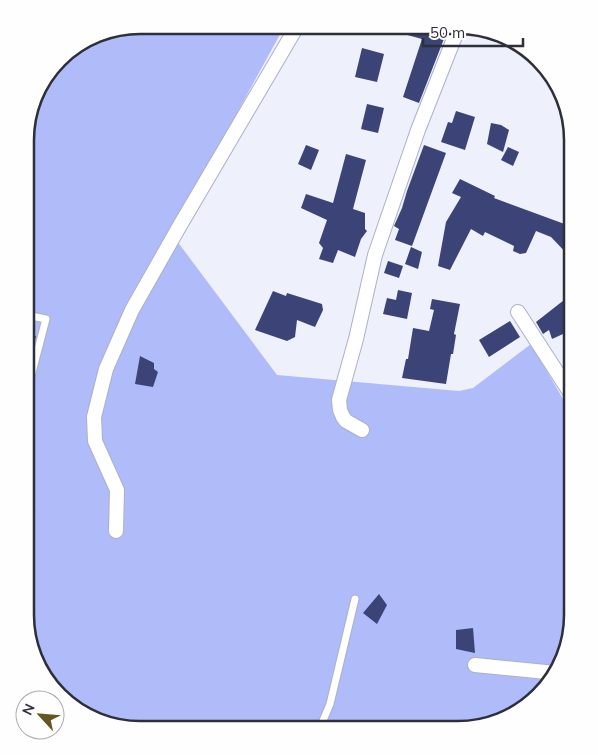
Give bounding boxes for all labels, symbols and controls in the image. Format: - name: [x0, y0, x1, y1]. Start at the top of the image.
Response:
- scale bar: [423, 15, 523, 47]
- text: 50 m: [430, 23, 465, 42]
- north arrow: [15, 690, 65, 740]
- text: N: [18, 701, 39, 718]

